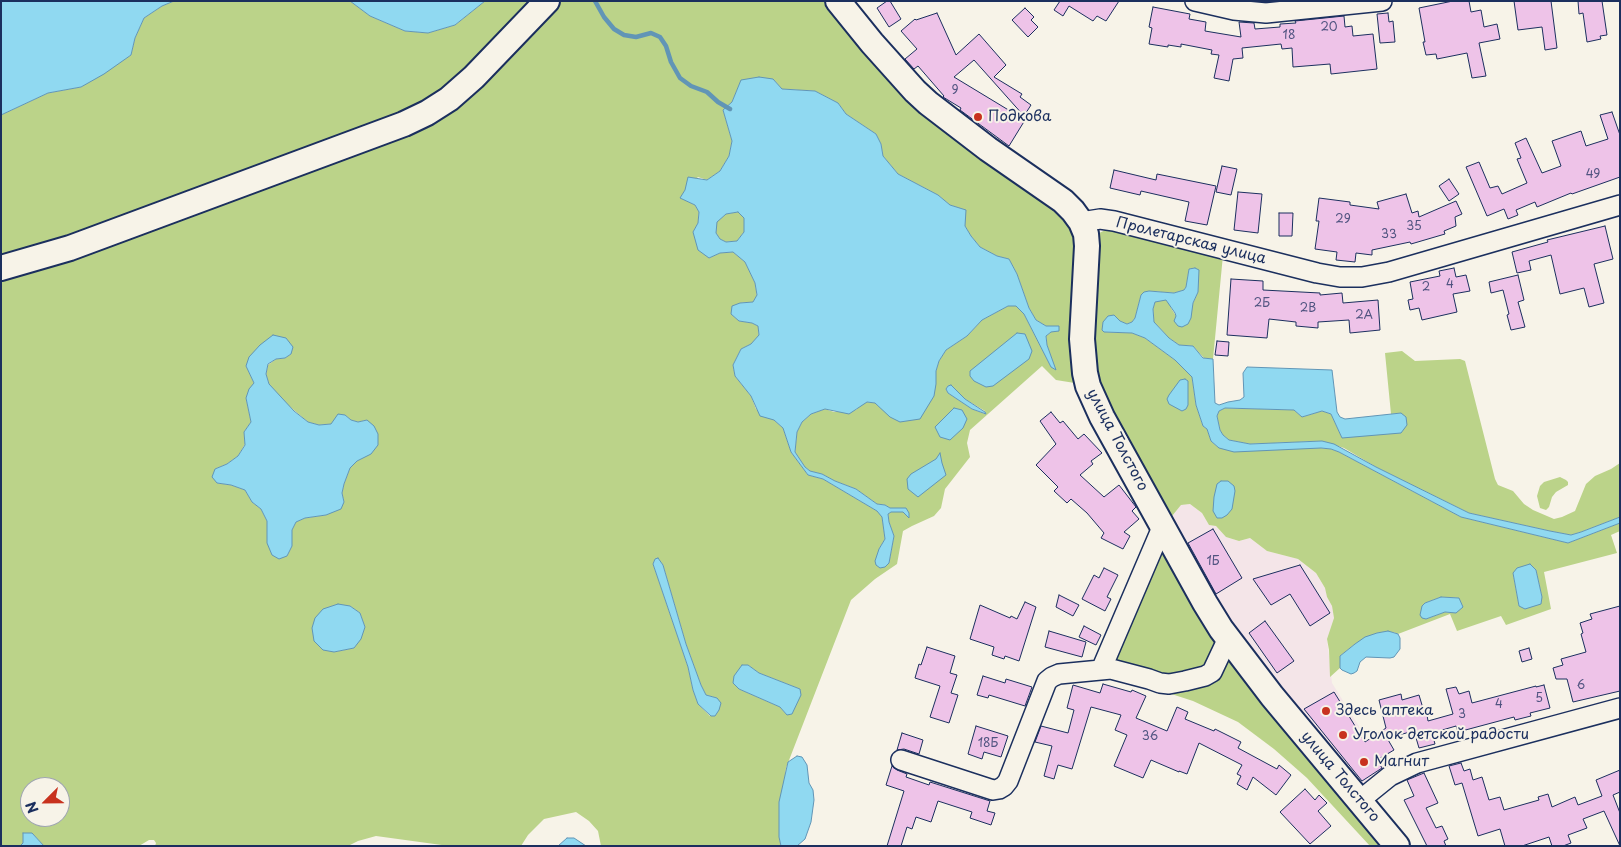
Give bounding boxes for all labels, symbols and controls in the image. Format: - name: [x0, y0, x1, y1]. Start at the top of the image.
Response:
- house number: 20: [1320, 21, 1338, 35]
- house number: 18: [1283, 29, 1295, 43]
- house number: 9: [951, 84, 959, 98]
- place label: Подкова: [988, 108, 1051, 126]
- marker: Подкова: [972, 111, 984, 123]
- house number: 49: [1586, 168, 1600, 182]
- house number: 29: [1335, 213, 1351, 227]
- street label: Пролетарская улица: [1114, 214, 1268, 268]
- house number: 35: [1406, 220, 1422, 234]
- house number: 33: [1381, 228, 1397, 242]
- house number: 4: [1446, 278, 1454, 292]
- house number: 2: [1422, 281, 1430, 295]
- house number: 2Б: [1254, 297, 1270, 311]
- house number: 2В: [1300, 302, 1316, 316]
- house number: 2А: [1355, 309, 1373, 323]
- street label: улица Толстого: [1083, 386, 1151, 494]
- house number: 1Б: [1206, 555, 1220, 569]
- house number: 6: [1577, 679, 1585, 693]
- house number: 5: [1535, 692, 1543, 706]
- house number: 4: [1495, 698, 1503, 712]
- place label: Здесь аптека: [1336, 702, 1433, 720]
- marker: Здесь аптека: [1320, 705, 1332, 717]
- house number: 3: [1458, 708, 1466, 722]
- place label: Уголок детской радости: [1353, 726, 1529, 744]
- street label: улица Толстого: [1297, 728, 1383, 826]
- marker: Уголок детской радости: [1337, 729, 1349, 741]
- house number: 36: [1142, 730, 1158, 744]
- house number: 18Б: [978, 737, 998, 751]
- place label: Магнит: [1374, 753, 1429, 771]
- marker: Магнит: [1358, 756, 1370, 768]
- north arrow: [20, 777, 70, 827]
- text: N: [20, 798, 43, 817]

